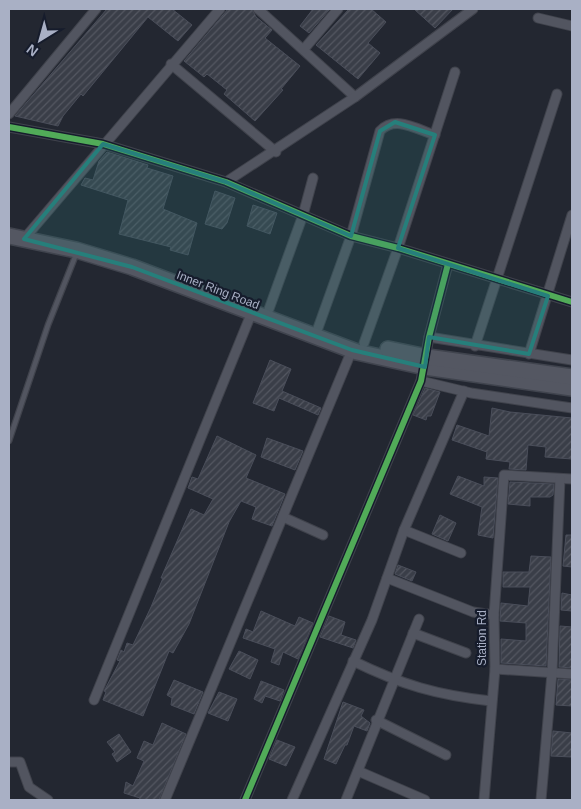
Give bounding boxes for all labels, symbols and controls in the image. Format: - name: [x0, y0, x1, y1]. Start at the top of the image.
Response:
- north arrow: [15, 15, 65, 65]
- text: N: [23, 41, 41, 60]
- street label: Inner Ring Road: [175, 268, 261, 312]
- street label: Station Rd: [475, 610, 489, 666]

